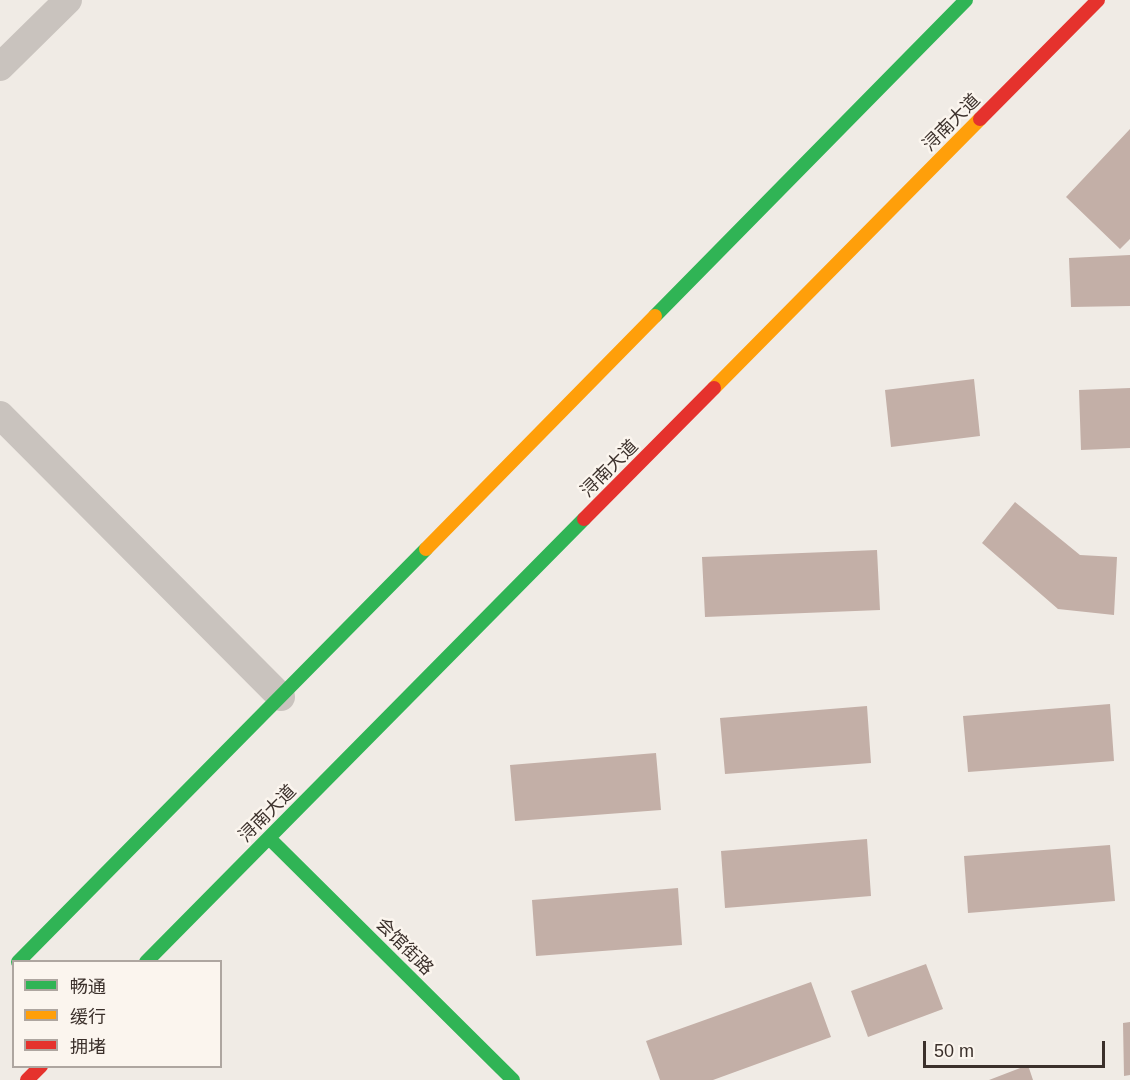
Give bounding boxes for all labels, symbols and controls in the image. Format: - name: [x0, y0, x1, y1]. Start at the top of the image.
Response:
- street label: 浔南大道: [919, 90, 985, 156]
- street label: 浔南大道: [577, 436, 643, 502]
- street label: 浔南大道: [235, 781, 301, 847]
- street label: 会馆街路: [371, 914, 437, 980]
- legend: [12, 960, 222, 1068]
- text: 畅通: [70, 977, 106, 997]
- text: 缓行: [70, 1007, 106, 1027]
- scale bar: [926, 1029, 1108, 1067]
- text: 拥堵: [70, 1037, 106, 1057]
- text: 50 m: [934, 1041, 974, 1061]

